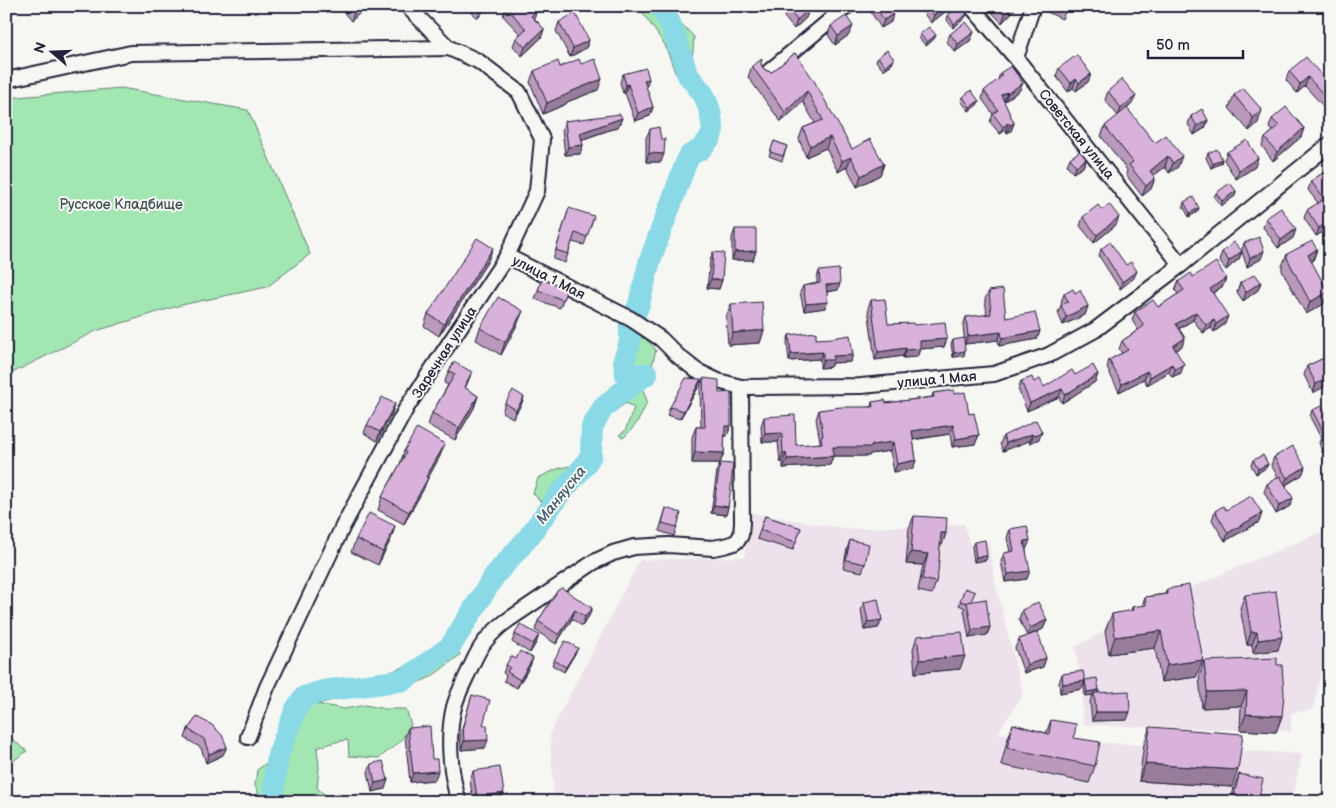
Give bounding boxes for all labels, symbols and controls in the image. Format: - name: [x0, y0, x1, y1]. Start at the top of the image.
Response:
- north arrow: [28, 28, 78, 78]
- scale bar: [1148, 28, 1244, 60]
- text: 50 m: [1156, 36, 1190, 55]
- text: N: [30, 40, 50, 56]
- street label: Советская улица: [1035, 86, 1119, 183]
- park label: Русское Кладбище: [59, 196, 183, 213]
- street label: улица 1 Мая: [510, 252, 588, 303]
- street label: Заречная улица: [408, 303, 481, 401]
- street label: улица 1 Мая: [897, 368, 978, 391]
- water label: Маняуска: [532, 462, 591, 528]

